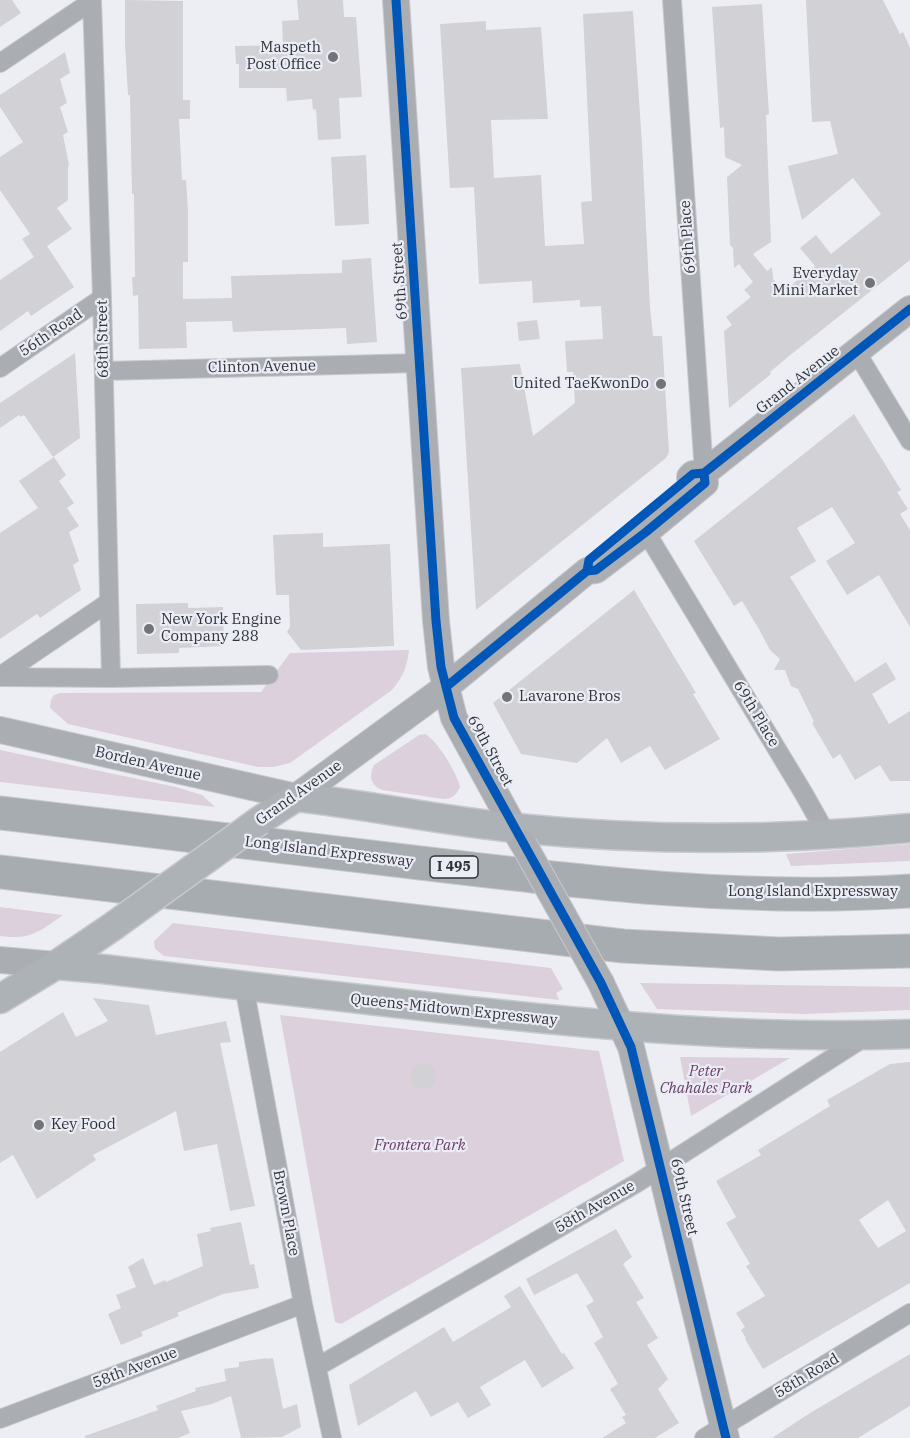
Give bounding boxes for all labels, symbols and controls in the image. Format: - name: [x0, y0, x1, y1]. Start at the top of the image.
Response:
- place label: Maspeth Post Office: [246, 39, 321, 74]
- marker: Maspeth Post Office: [326, 50, 340, 64]
- street label: 69th Place: [676, 200, 700, 274]
- street label: 69th Street: [388, 241, 412, 321]
- place label: Everyday Mini Market: [773, 265, 858, 300]
- marker: Everyday Mini Market: [863, 276, 877, 290]
- street label: 68th Street: [93, 300, 113, 378]
- street label: 56th Road: [16, 305, 86, 361]
- street label: Grand Avenue: [753, 342, 843, 418]
- street label: Clinton Avenue: [208, 357, 316, 377]
- place label: United TaeKwonDo: [513, 375, 649, 393]
- marker: United TaeKwonDo: [654, 377, 668, 391]
- place label: New York Engine Company 288: [161, 611, 281, 646]
- marker: New York Engine Company 288: [142, 622, 156, 636]
- street label: 69th Place: [729, 678, 783, 750]
- place label: Lavarone Bros: [519, 688, 621, 706]
- marker: Lavarone Bros: [500, 690, 514, 704]
- street label: 69th Street: [463, 712, 517, 790]
- street label: Borden Avenue: [93, 743, 203, 785]
- street label: Grand Avenue: [253, 757, 345, 829]
- street label: Long Island Expressway: [244, 833, 414, 871]
- road number: I 495: [430, 856, 478, 878]
- street label: Long Island Expressway: [728, 883, 898, 901]
- street label: Queens-Midtown Expressway: [350, 990, 558, 1030]
- park label: Peter Chahales Park: [660, 1063, 752, 1098]
- place label: Key Food: [51, 1116, 116, 1134]
- marker: Key Food: [32, 1118, 46, 1132]
- park label: Frontera Park: [374, 1137, 466, 1155]
- street label: 69th Street: [666, 1157, 702, 1237]
- street label: Brown Place: [269, 1168, 303, 1258]
- street label: 58th Avenue: [552, 1177, 638, 1237]
- street label: 58th Avenue: [90, 1344, 180, 1392]
- street label: 58th Road: [772, 1350, 842, 1402]

